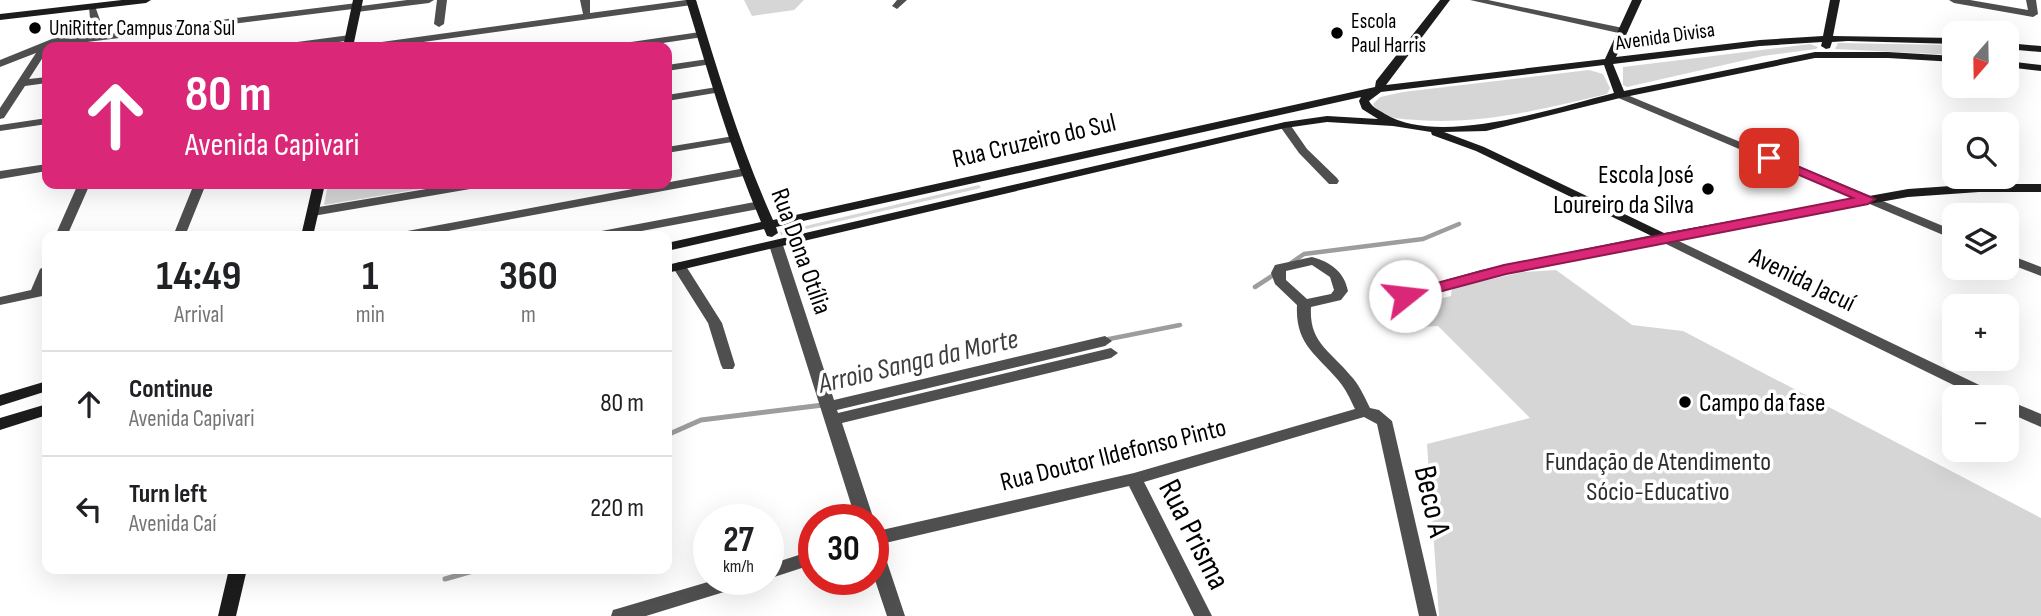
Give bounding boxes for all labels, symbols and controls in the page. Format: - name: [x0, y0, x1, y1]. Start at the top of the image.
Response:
- place label: Escola Paul Harris: [1351, 9, 1426, 58]
- place label: UniRitter Campus Zona Sul: [49, 16, 235, 41]
- street label: Avenida Divisa: [1613, 17, 1716, 56]
- marker: UniRitter Campus Zona Sul: [27, 20, 43, 36]
- north arrow: [1942, 21, 2020, 98]
- map controls: [1942, 21, 2019, 462]
- marker: Escola Paul Harris: [1329, 25, 1345, 41]
- text: 80 m: [185, 66, 272, 125]
- icon: ahead: [70, 70, 161, 161]
- street label: Rua Cruzeiro do Sul: [950, 108, 1119, 175]
- button: search: [1942, 112, 2019, 189]
- text: Avenida Capivari: [185, 126, 360, 165]
- pin: [1739, 128, 1799, 188]
- icon: arrive: [1750, 139, 1788, 177]
- place label: Escola José Loureiro da Silva: [1553, 160, 1694, 221]
- marker: Escola José Loureiro da Silva: [1700, 181, 1716, 197]
- street label: Rua Dona Otília: [764, 184, 838, 319]
- button: layers: [1942, 203, 2019, 280]
- street label: Avenida Jacuí: [1744, 241, 1860, 319]
- text: 14:49: [156, 251, 242, 302]
- text: 1: [362, 251, 379, 302]
- text: 360: [499, 251, 558, 302]
- position arrow: [1368, 259, 1442, 333]
- button: +: [1942, 294, 2019, 371]
- text: Arrival: [174, 301, 224, 329]
- text: min: [356, 301, 385, 329]
- text: m: [521, 301, 536, 329]
- water label: Arroio Sanga da Morte: [814, 322, 1021, 401]
- text: Continue: [129, 374, 213, 405]
- icon: ahead: [70, 385, 108, 423]
- button: −: [1942, 385, 2019, 462]
- text: 80 m: [600, 388, 644, 419]
- place label: Campo da fase: [1699, 388, 1826, 419]
- marker: Campo da fase: [1677, 394, 1693, 410]
- text: Avenida Capivari: [129, 405, 254, 433]
- street label: Rua Doutor Ildefonso Pinto: [997, 412, 1230, 499]
- park label: Fundação de Atendimento Sócio-Educativo: [1545, 447, 1771, 508]
- street label: Beco A: [1404, 462, 1459, 541]
- street label: Rua Prisma: [1149, 473, 1238, 596]
- text: Turn left: [129, 479, 207, 510]
- icon: left: [70, 490, 108, 528]
- text: 220 m: [590, 493, 644, 524]
- speed limit sign: 30: [798, 504, 889, 595]
- text: Avenida Caí: [129, 510, 217, 538]
- text: 27: [723, 519, 754, 562]
- text: km/h: [723, 556, 754, 577]

